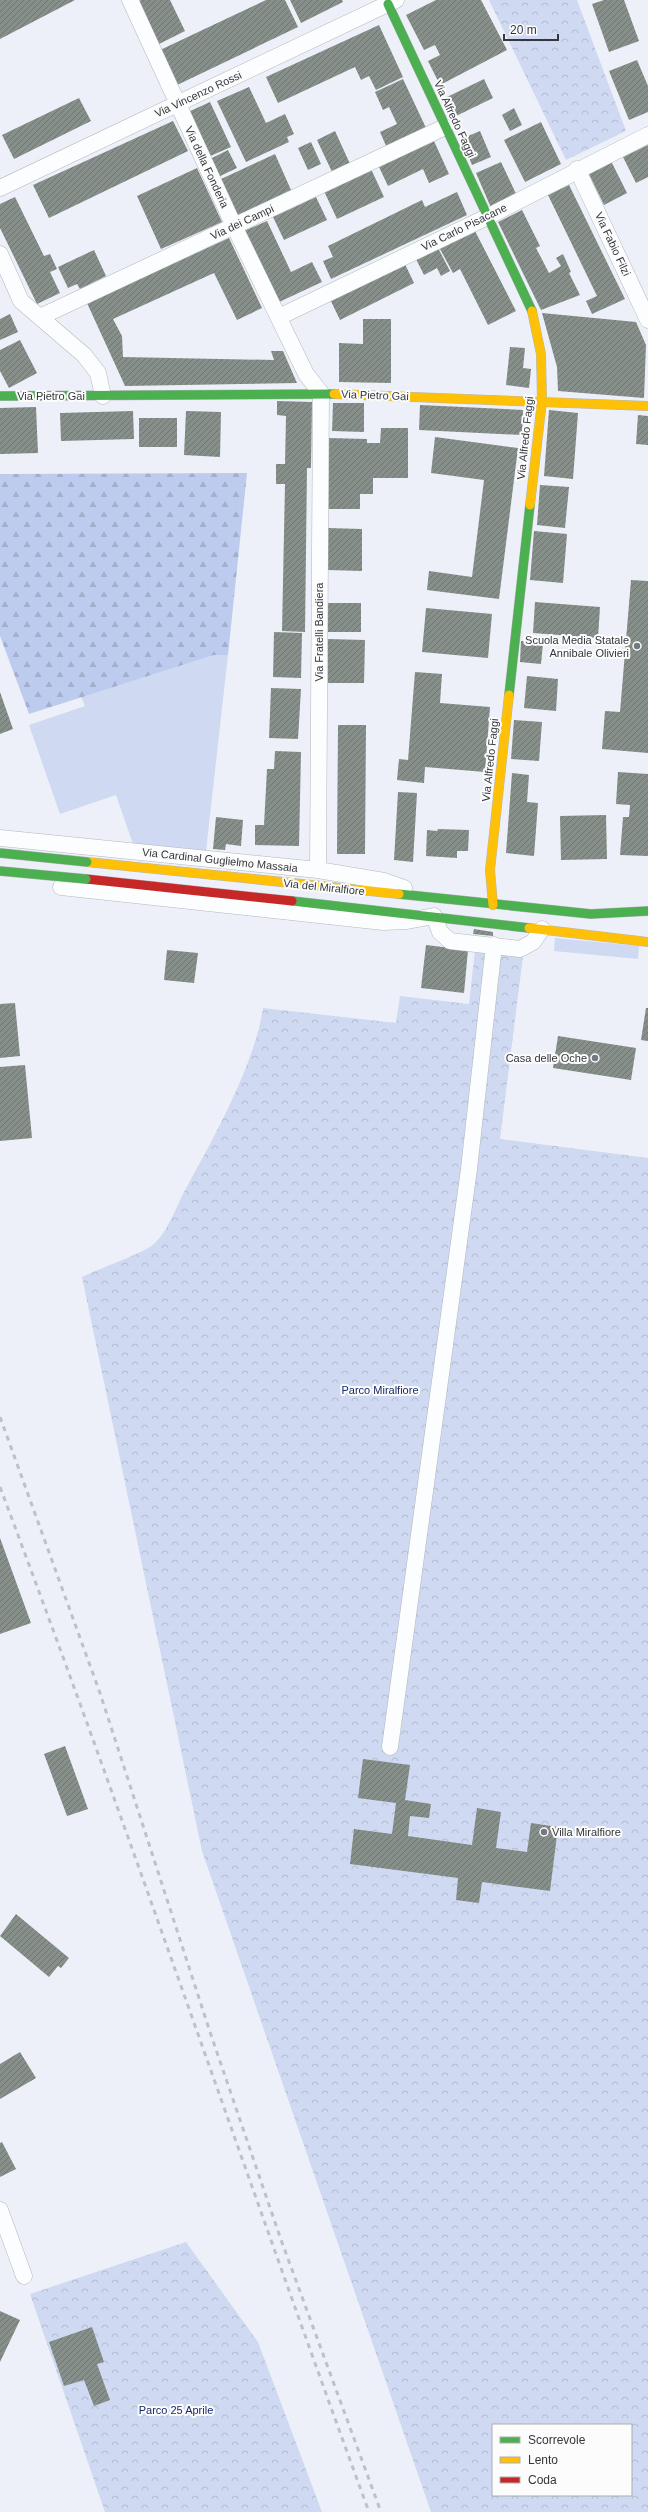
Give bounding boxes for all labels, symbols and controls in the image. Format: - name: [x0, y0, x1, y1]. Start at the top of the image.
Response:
- scale bar: [504, 16, 558, 42]
- text: 20 m: [510, 23, 537, 37]
- street label: Via Vincenzo Rossi: [153, 69, 243, 119]
- street label: Via Alfredo Faggi: [432, 79, 478, 159]
- street label: Via della Fonderia: [183, 124, 232, 210]
- street label: Via Carlo Pisacane: [419, 201, 509, 253]
- street label: Via dei Campi: [209, 202, 275, 242]
- street label: Via Fabio Filzi: [593, 210, 633, 278]
- street label: Via Pietro Gai: [341, 388, 409, 402]
- street label: Via Pietro Gai: [17, 390, 85, 402]
- street label: Via Alfredo Faggi: [515, 396, 535, 480]
- street label: Via Fratelli Bandiera: [313, 582, 325, 681]
- place label: Scuola Media Statale Annibale Olivieri: [525, 634, 629, 659]
- marker: Scuola Media Statale Annibale Olivieri: [632, 641, 642, 651]
- street label: Via Alfredo Faggi: [480, 718, 500, 802]
- street label: Via Cardinal Guglielmo Massaia: [142, 846, 299, 874]
- street label: Via del Miralfiore: [283, 877, 365, 897]
- place label: Casa delle Oche: [506, 1052, 587, 1064]
- marker: Casa delle Oche: [590, 1053, 600, 1063]
- park label: Parco Miralfiore: [341, 1384, 419, 1396]
- place label: Villa Miralfiore: [552, 1826, 621, 1838]
- marker: Villa Miralfiore: [539, 1827, 549, 1837]
- park label: Parco 25 Aprile: [139, 2404, 213, 2416]
- legend: [492, 2424, 632, 2496]
- text: Scorrevole: [528, 2433, 586, 2447]
- text: Lento: [528, 2453, 558, 2467]
- text: Coda: [528, 2473, 557, 2487]

